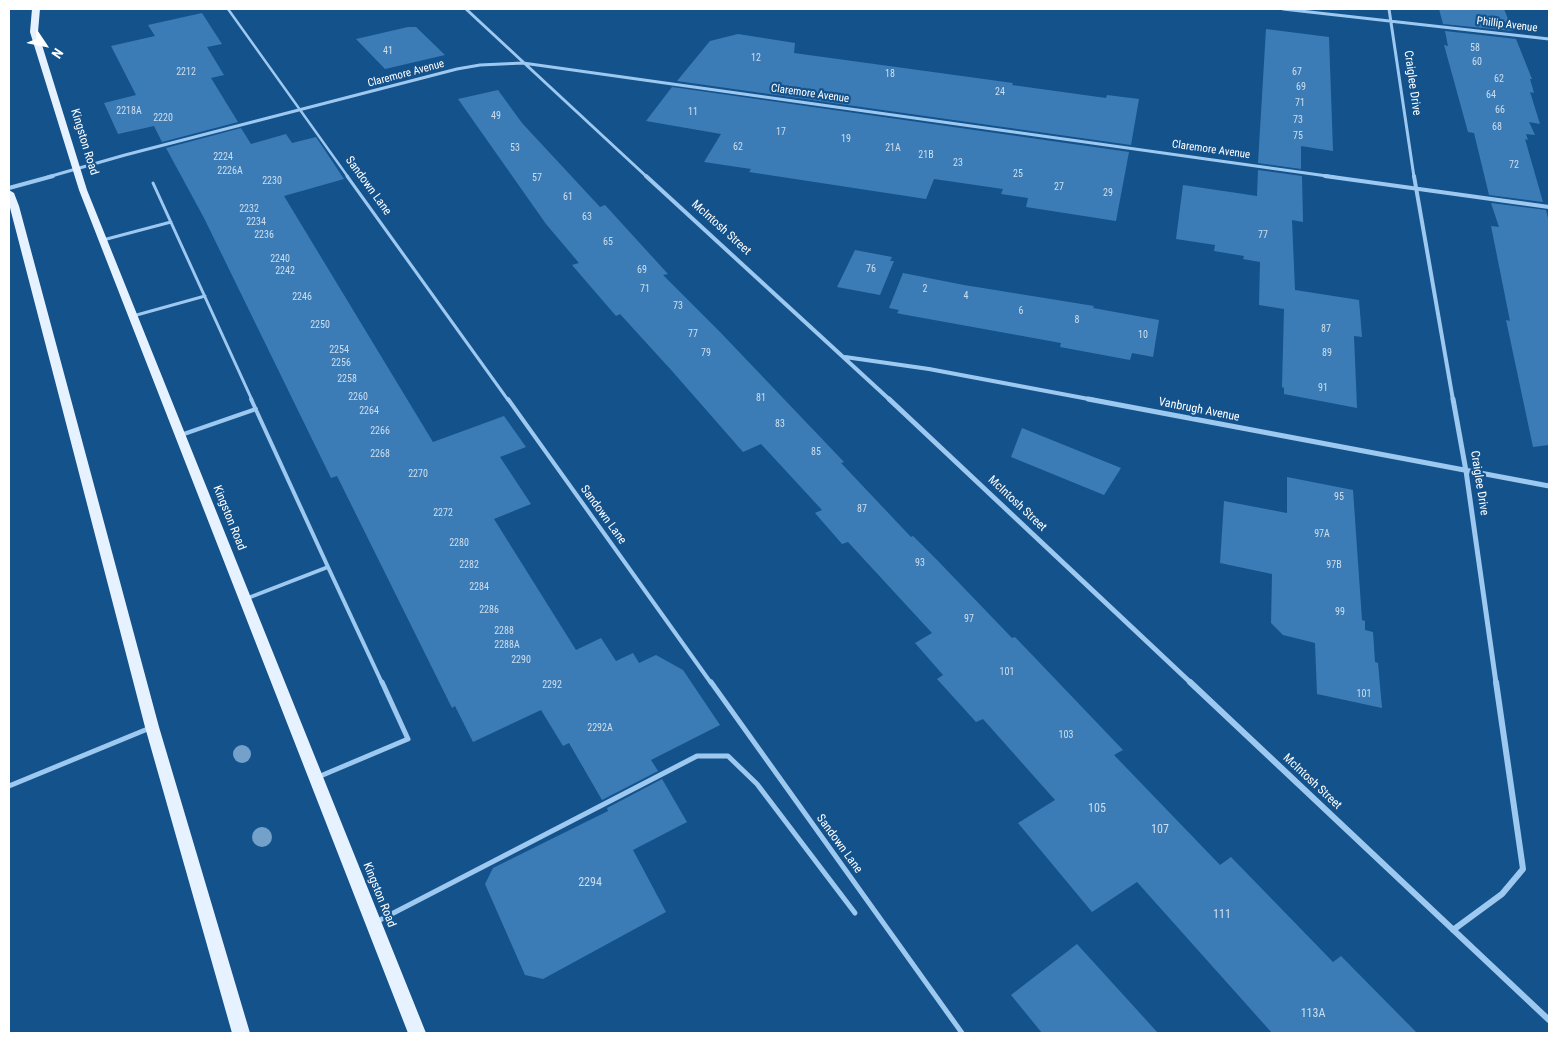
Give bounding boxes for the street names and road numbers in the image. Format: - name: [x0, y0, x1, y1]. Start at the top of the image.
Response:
- street label: Phillip Avenue: [1476, 15, 1538, 35]
- street label: Craiglee Drive: [1400, 50, 1424, 116]
- street label: Claremore Avenue: [366, 57, 446, 91]
- street label: Claremore Avenue: [770, 82, 850, 106]
- street label: Kingston Road: [67, 107, 101, 177]
- street label: Claremore Avenue: [1171, 138, 1251, 162]
- street label: Sandown Lane: [342, 154, 394, 218]
- street label: McIntosh Street: [688, 198, 754, 258]
- street label: Vanbrugh Avenue: [1157, 395, 1241, 425]
- street label: Craiglee Drive: [1467, 450, 1491, 516]
- street label: McIntosh Street: [985, 473, 1049, 535]
- street label: Kingston Road: [209, 483, 249, 553]
- street label: Sandown Lane: [577, 483, 629, 547]
- street label: McIntosh Street: [1280, 751, 1344, 813]
- street label: Sandown Lane: [813, 812, 865, 876]
- street label: Kingston Road: [359, 860, 399, 930]

